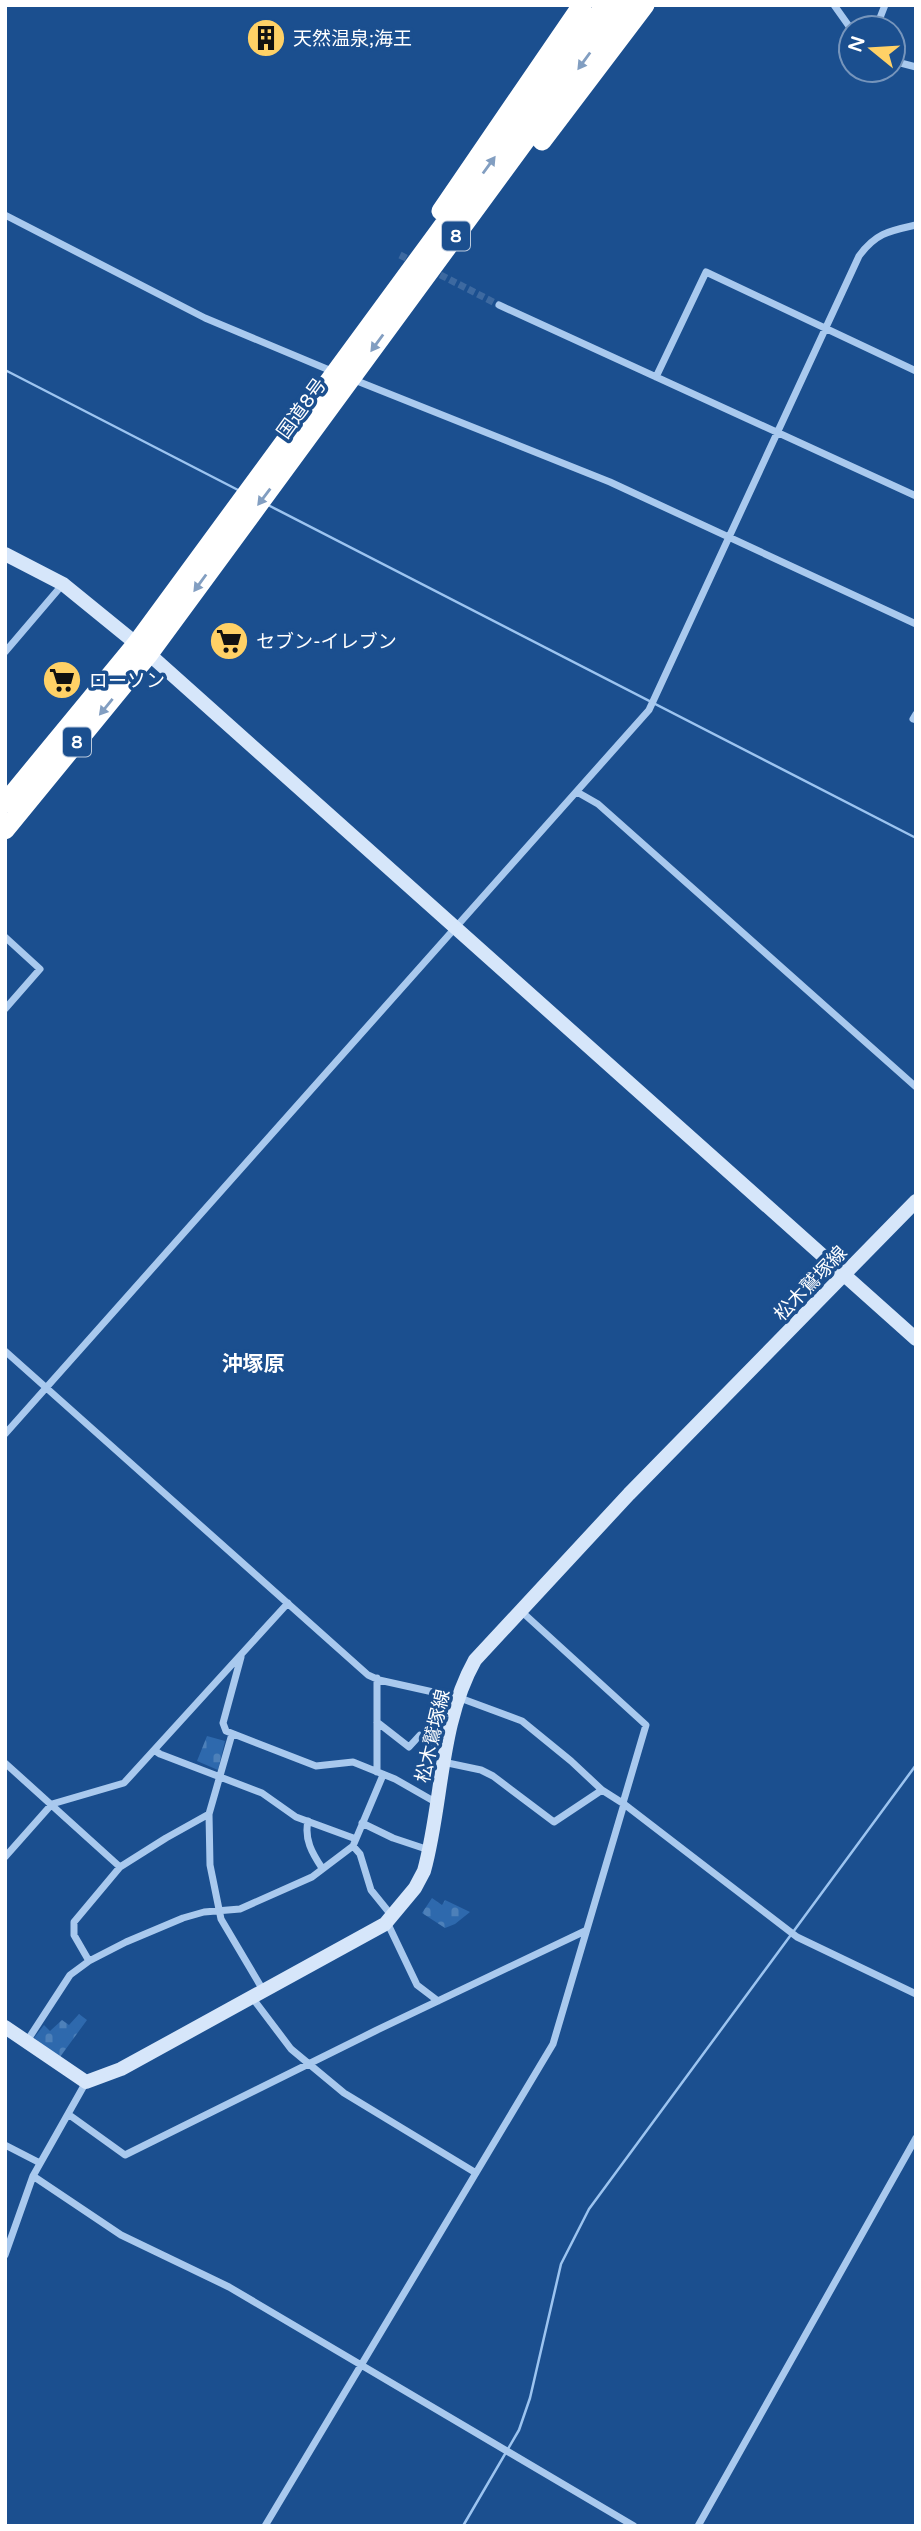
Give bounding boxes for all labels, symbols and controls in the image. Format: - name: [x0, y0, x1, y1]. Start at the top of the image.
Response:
- north arrow: [837, 14, 907, 84]
- building icon: 天然温泉;海王: [245, 17, 287, 59]
- place label: 天然温泉;海王: [293, 28, 412, 50]
- text: N: [844, 33, 870, 55]
- one-way arrow: [577, 52, 591, 70]
- one-way arrow: [482, 156, 496, 174]
- road number: 8: [442, 222, 470, 250]
- one-way arrow: [370, 334, 384, 352]
- street label: 国道8号: [273, 374, 331, 443]
- one-way arrow: [256, 487, 271, 505]
- one-way arrow: [193, 574, 207, 592]
- supermarket icon: セブン-イレブン: [208, 620, 250, 662]
- place label: セブン-イレブン: [256, 631, 397, 653]
- supermarket icon: ローソン: [41, 659, 83, 701]
- place label: ローソン: [89, 670, 165, 692]
- one-way arrow: [98, 698, 113, 716]
- road number: 8: [63, 728, 91, 756]
- street label: 松木鷲塚線: [770, 1242, 852, 1326]
- district label: 沖塚原: [222, 1352, 285, 1377]
- street label: 松木鷲塚線: [412, 1687, 454, 1785]

